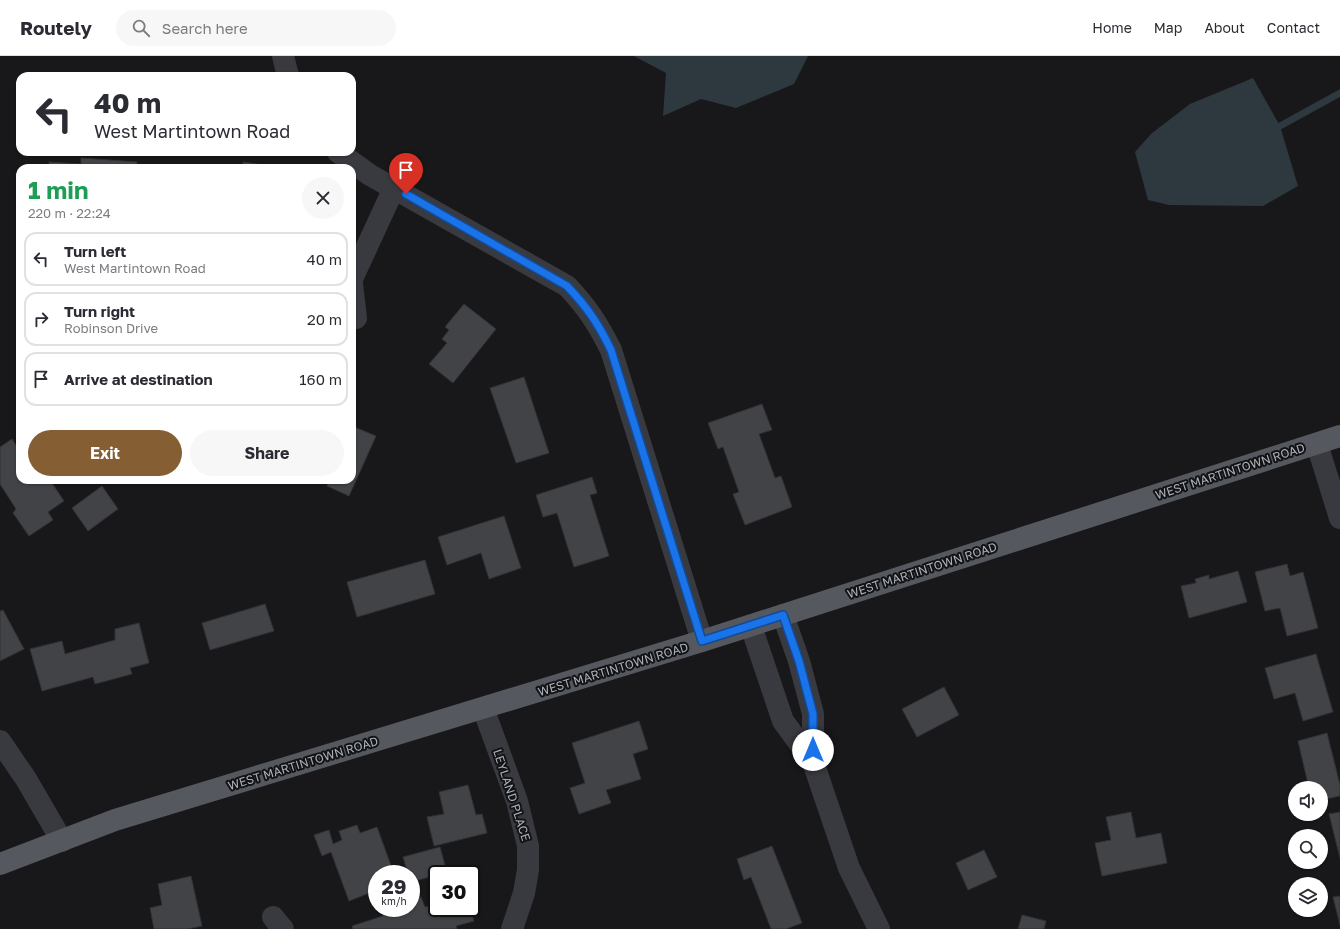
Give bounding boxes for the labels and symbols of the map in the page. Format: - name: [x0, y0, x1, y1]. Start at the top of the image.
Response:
- pin: [389, 153, 423, 194]
- street label: WEST MARTINTOWN ROAD: [1153, 440, 1307, 502]
- street label: WEST MARTINTOWN ROAD: [845, 539, 999, 601]
- street label: WEST MARTINTOWN ROAD: [536, 639, 690, 699]
- position arrow: [792, 729, 834, 771]
- street label: WEST MARTINTOWN ROAD: [226, 733, 380, 793]
- street label: LEYLAND PLACE: [490, 747, 534, 843]
- speed limit sign: 30: [428, 865, 480, 917]

